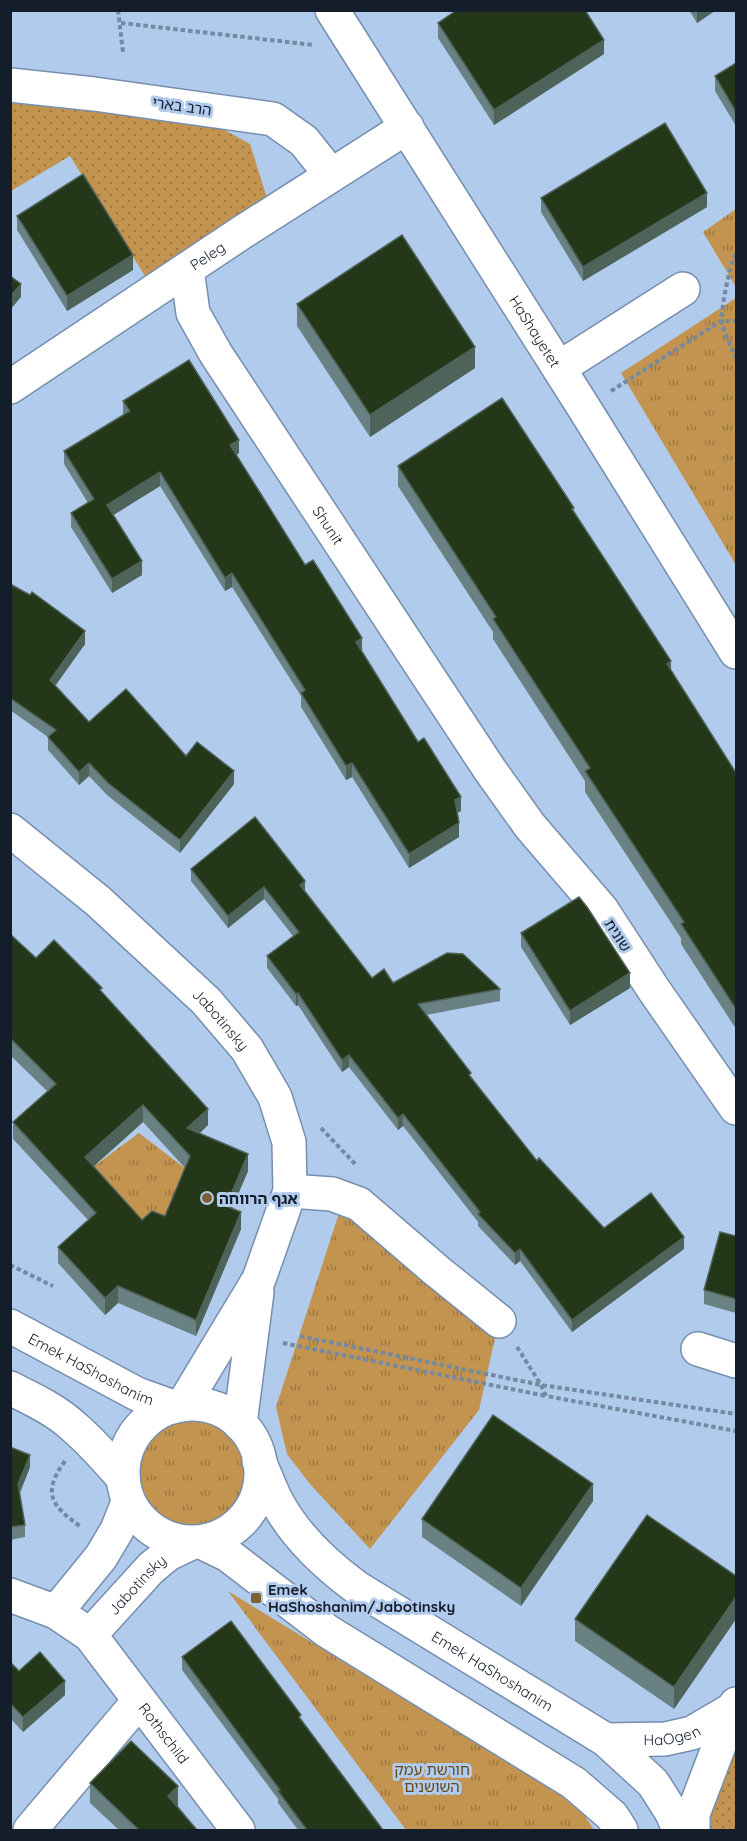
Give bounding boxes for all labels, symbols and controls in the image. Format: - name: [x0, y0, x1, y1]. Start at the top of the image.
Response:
- street label: הרב בארי: [151, 92, 213, 120]
- street label: Peleg: [186, 237, 228, 274]
- street label: HaShayetet: [505, 292, 565, 371]
- street label: Shunit: [309, 502, 348, 548]
- street label: שונית: [600, 915, 636, 955]
- street label: Jabotinsky: [189, 984, 253, 1054]
- place label: אגף הרווחה: [219, 1189, 298, 1208]
- marker: אגף הרווחה: [200, 1191, 214, 1205]
- street label: Emek HaShoshanim: [25, 1328, 157, 1409]
- street label: Jabotinsky: [104, 1550, 170, 1619]
- place label: Emek HaShoshanim/Jabotinsky: [268, 1580, 455, 1616]
- marker: Emek HaShoshanim/Jabotinsky: [249, 1591, 263, 1605]
- street label: Emek HaShoshanim: [428, 1626, 557, 1715]
- street label: Rothschild: [135, 1699, 194, 1767]
- street label: HaOgen: [643, 1721, 704, 1749]
- park label: חורשת עמק השושנים: [394, 1760, 470, 1796]

